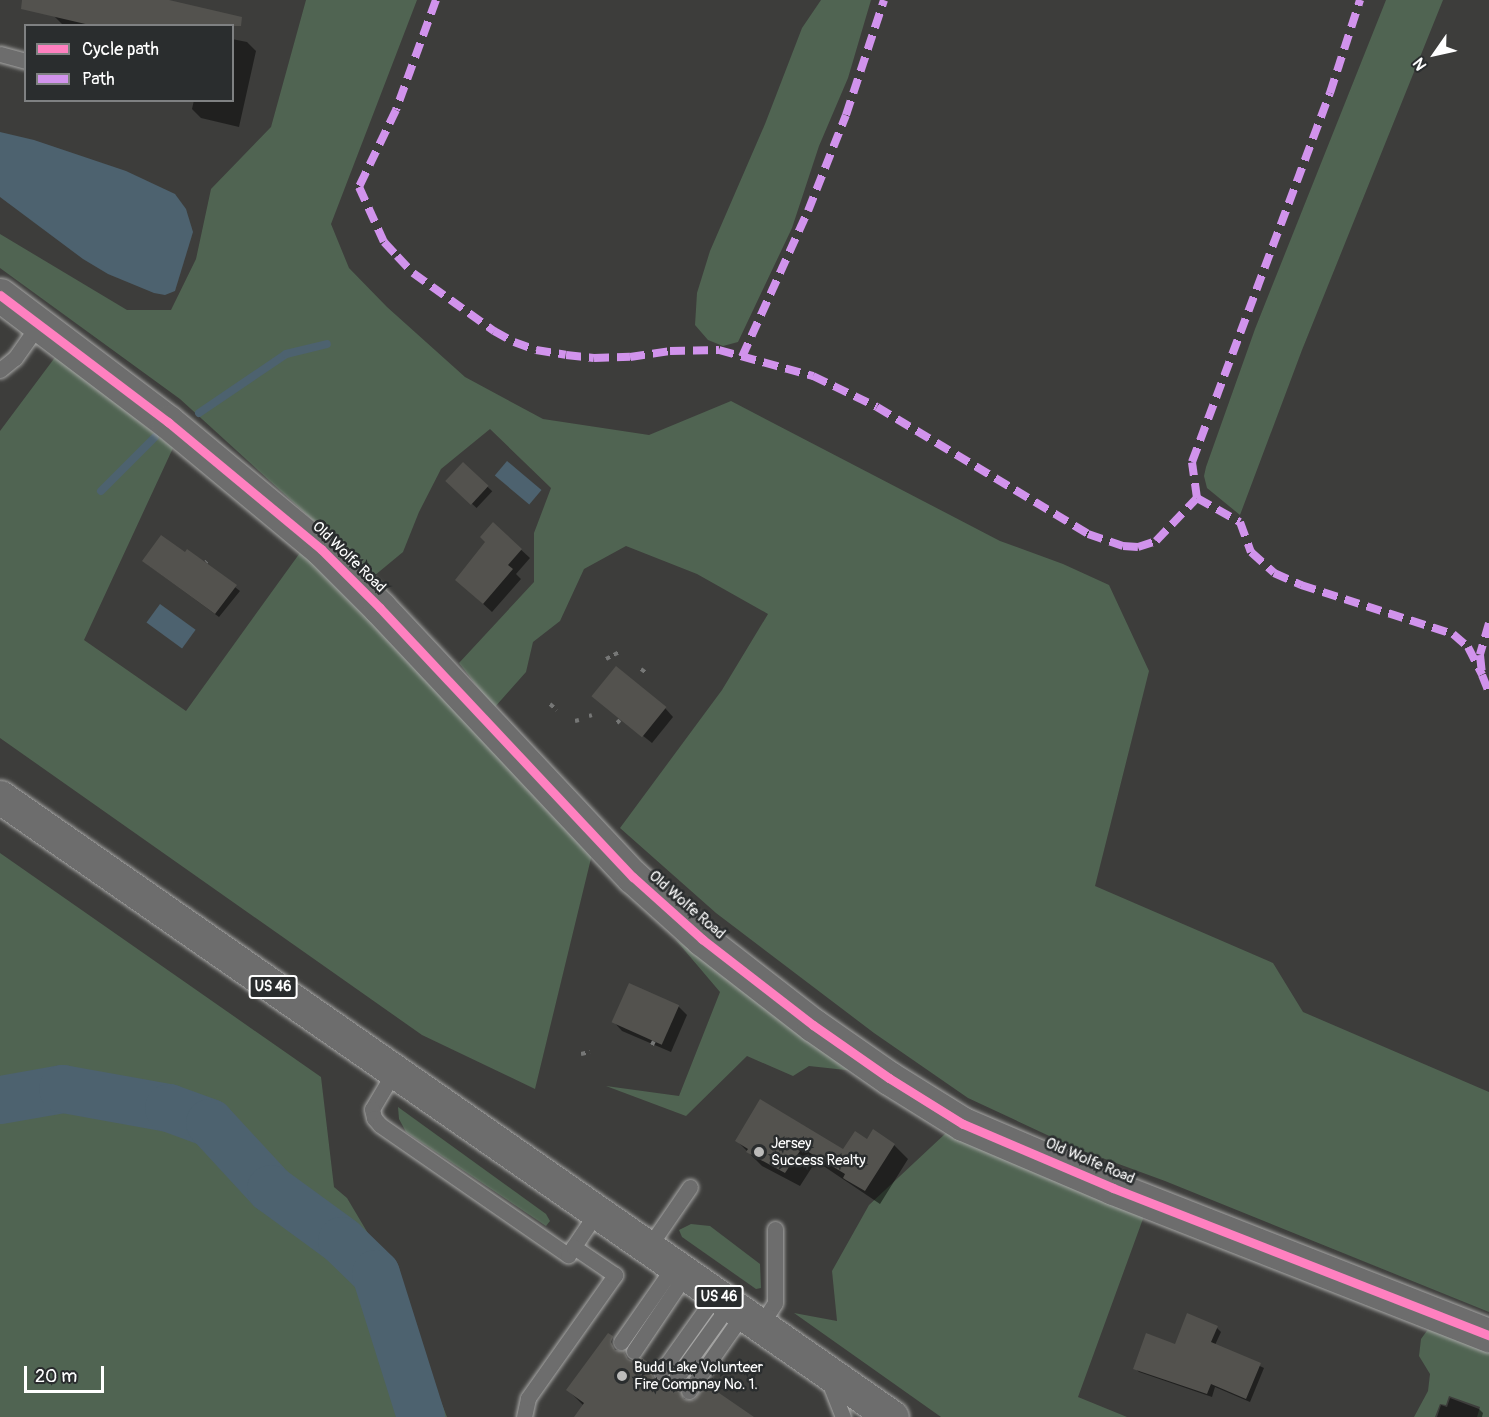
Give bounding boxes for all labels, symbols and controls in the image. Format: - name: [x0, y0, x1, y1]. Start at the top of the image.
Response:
- legend: [24, 24, 234, 102]
- north arrow: [1405, 24, 1465, 84]
- text: Cycle path: [82, 38, 159, 61]
- text: N: [1409, 54, 1431, 74]
- text: Path: [82, 68, 115, 91]
- street label: Old Wolfe Road: [309, 518, 389, 596]
- street label: Old Wolfe Road: [645, 867, 729, 943]
- road number: US 46: [248, 976, 298, 998]
- place label: Jersey Success Realty: [771, 1134, 866, 1169]
- street label: Old Wolfe Road: [1043, 1134, 1137, 1188]
- marker: Jersey Success Realty: [752, 1145, 766, 1159]
- road number: US 46: [694, 1286, 744, 1308]
- scale bar: [27, 1354, 106, 1392]
- place label: Budd Lake Volunteer Fire Compnay No. 1.: [634, 1358, 763, 1393]
- text: 20 m: [35, 1365, 77, 1388]
- marker: Budd Lake Volunteer Fire Compnay No. 1.: [615, 1369, 629, 1383]

